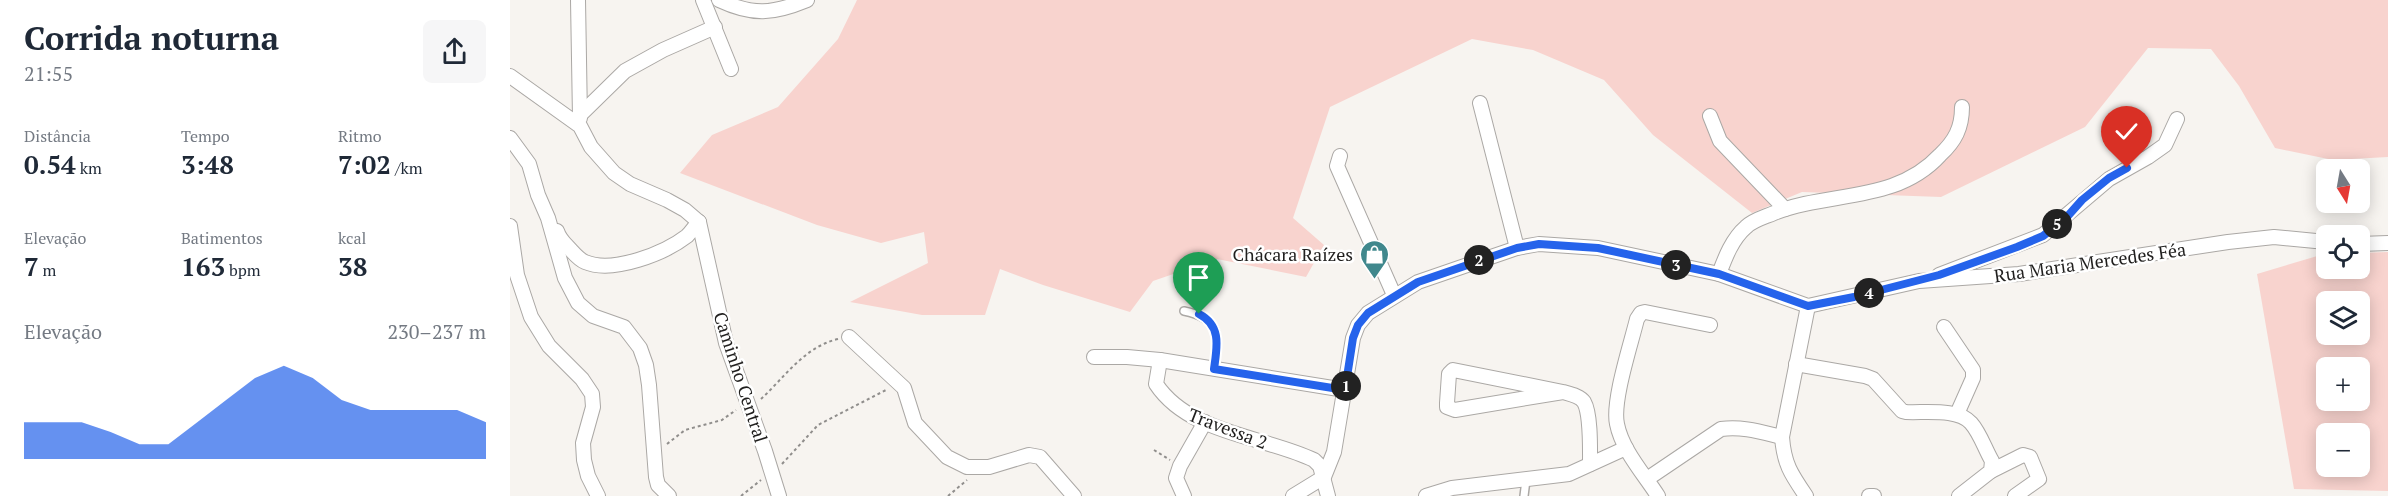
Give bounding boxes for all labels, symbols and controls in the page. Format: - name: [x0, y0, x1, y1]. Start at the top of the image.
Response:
- text: Corrida noturna: [24, 16, 279, 59]
- button: share: [423, 20, 486, 83]
- text: 21:55: [24, 60, 73, 87]
- pin: [2101, 106, 2152, 168]
- icon: check: [2110, 115, 2143, 148]
- text: Distância: [24, 125, 91, 147]
- text: Tempo: [181, 125, 230, 147]
- text: Ritmo: [338, 125, 382, 147]
- text: 0.54: [24, 147, 76, 181]
- text: 3:48: [181, 147, 234, 181]
- text: 7:02: [338, 147, 391, 181]
- text: km: [76, 157, 102, 179]
- text: /km: [391, 157, 422, 179]
- north arrow: [2316, 159, 2370, 213]
- map controls: [2316, 159, 2370, 477]
- pin: 5: [2042, 209, 2072, 239]
- text: 5: [2052, 213, 2062, 235]
- button: locate: [2316, 225, 2370, 279]
- text: Elevação: [24, 227, 86, 249]
- text: Batimentos: [181, 227, 263, 249]
- text: kcal: [338, 227, 366, 249]
- street label: Rua Maria Mercedes Féa: [1992, 237, 2188, 287]
- shop icon: Chácara Raízes: [1358, 238, 1390, 280]
- place label: Chácara Raízes: [1233, 242, 1353, 266]
- pin: 2: [1464, 245, 1494, 275]
- text: 7: [24, 249, 39, 283]
- text: 163: [181, 249, 225, 283]
- text: 38: [338, 249, 367, 283]
- text: 2: [1474, 249, 1484, 271]
- pin: 3: [1661, 250, 1691, 280]
- pin: [1173, 252, 1224, 314]
- text: 3: [1671, 254, 1681, 276]
- text: m: [39, 259, 56, 281]
- text: bpm: [225, 259, 261, 281]
- icon: arrive: [1182, 261, 1215, 294]
- pin: 4: [1854, 278, 1884, 308]
- text: 4: [1864, 282, 1874, 304]
- button: layers: [2316, 291, 2370, 345]
- street label: Caminho Central: [709, 309, 773, 445]
- text: Elevação: [24, 318, 102, 345]
- text: 230–237 m: [387, 318, 486, 345]
- button: +: [2316, 357, 2370, 411]
- pin: 1: [1331, 371, 1361, 401]
- text: 1: [1341, 375, 1351, 397]
- street label: Travessa 2: [1185, 402, 1271, 454]
- button: −: [2316, 423, 2370, 477]

